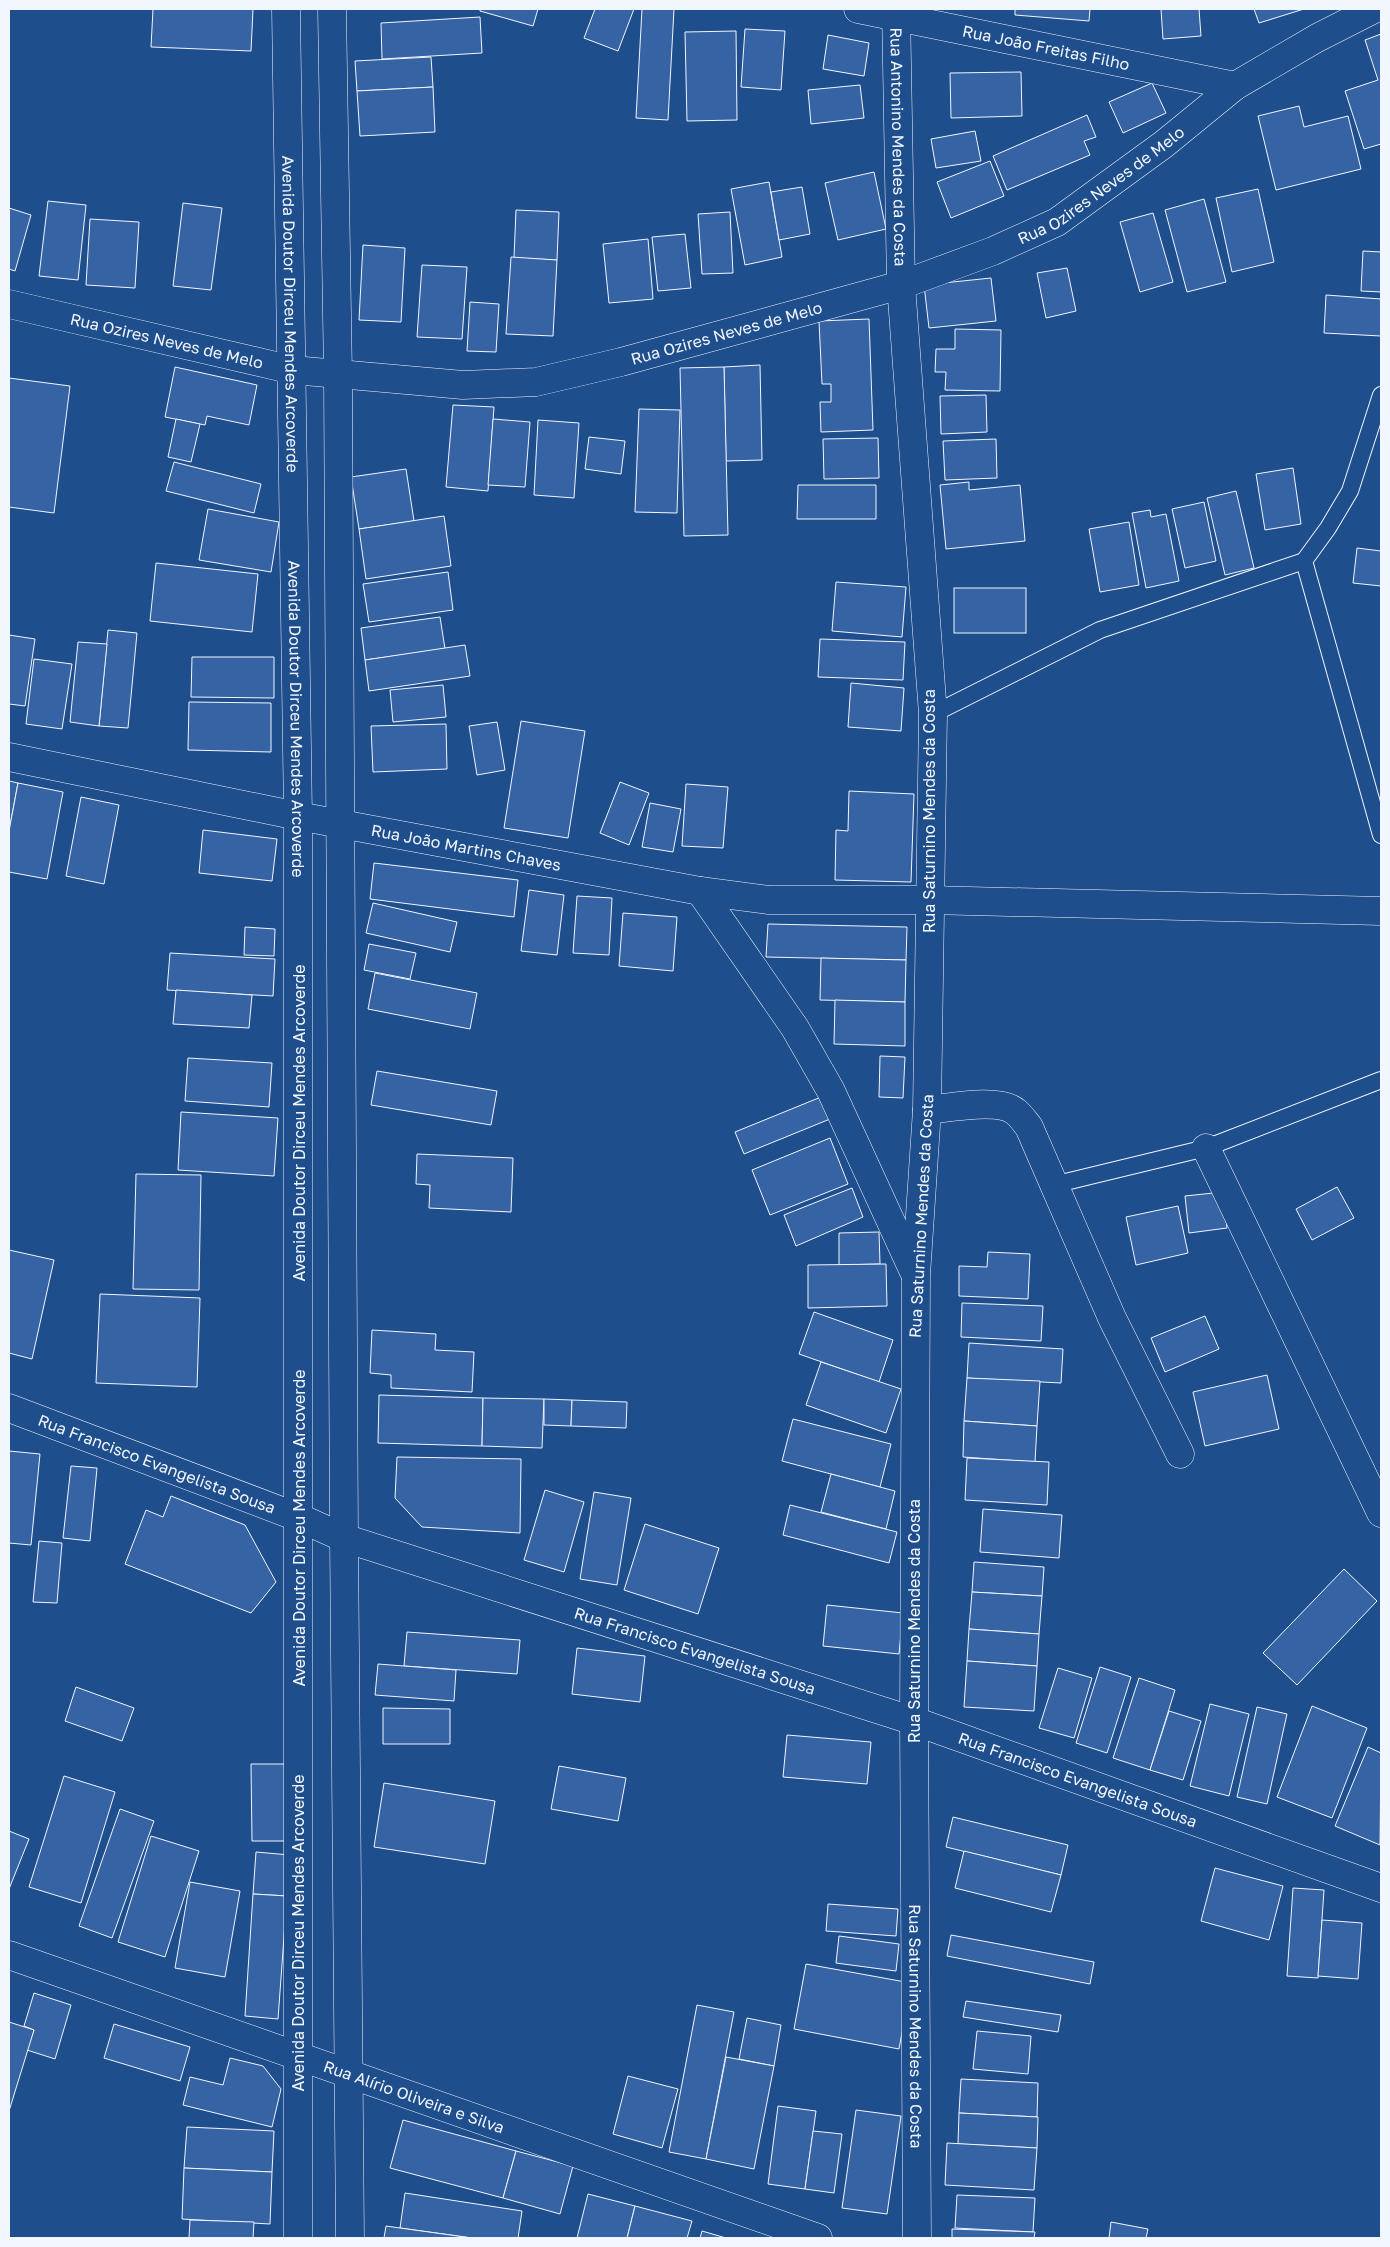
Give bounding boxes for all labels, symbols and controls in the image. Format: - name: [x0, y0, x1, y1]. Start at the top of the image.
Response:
- street label: Rua João Freitas Filho: [961, 21, 1131, 74]
- street label: Rua Antonino Mendes da Costa: [886, 27, 911, 267]
- street label: Rua Ozires Neves de Melo: [1014, 122, 1188, 249]
- street label: Avenida Doutor Dirceu Mendes Arcoverde: [278, 155, 303, 473]
- street label: Rua Ozires Neves de Melo: [629, 297, 824, 369]
- street label: Rua Ozires Neves de Melo: [68, 309, 265, 373]
- street label: Avenida Doutor Dirceu Mendes Arcoverde: [284, 560, 308, 878]
- street label: Rua Saturnino Mendes da Costa: [919, 689, 939, 933]
- street label: Rua João Martins Chaves: [370, 820, 563, 875]
- street label: Avenida Doutor Dirceu Mendes Arcoverde: [289, 964, 309, 1282]
- street label: Rua Saturnino Mendes da Costa: [905, 1094, 937, 1338]
- street label: Avenida Doutor Dirceu Mendes Arcoverde: [289, 1369, 309, 1687]
- street label: Rua Francisco Evangelista Sousa: [35, 1410, 278, 1518]
- street label: Rua Saturnino Mendes da Costa: [904, 1499, 924, 1743]
- street label: Rua Francisco Evangelista Sousa: [572, 1603, 818, 1699]
- street label: Rua Francisco Evangelista Sousa: [956, 1728, 1200, 1831]
- street label: Avenida Doutor Dirceu Mendes Arcoverde: [288, 1774, 308, 2092]
- street label: Rua Saturnino Mendes da Costa: [905, 1904, 926, 2149]
- street label: Rua Alírio Oliveira e Silva: [321, 2056, 507, 2137]

